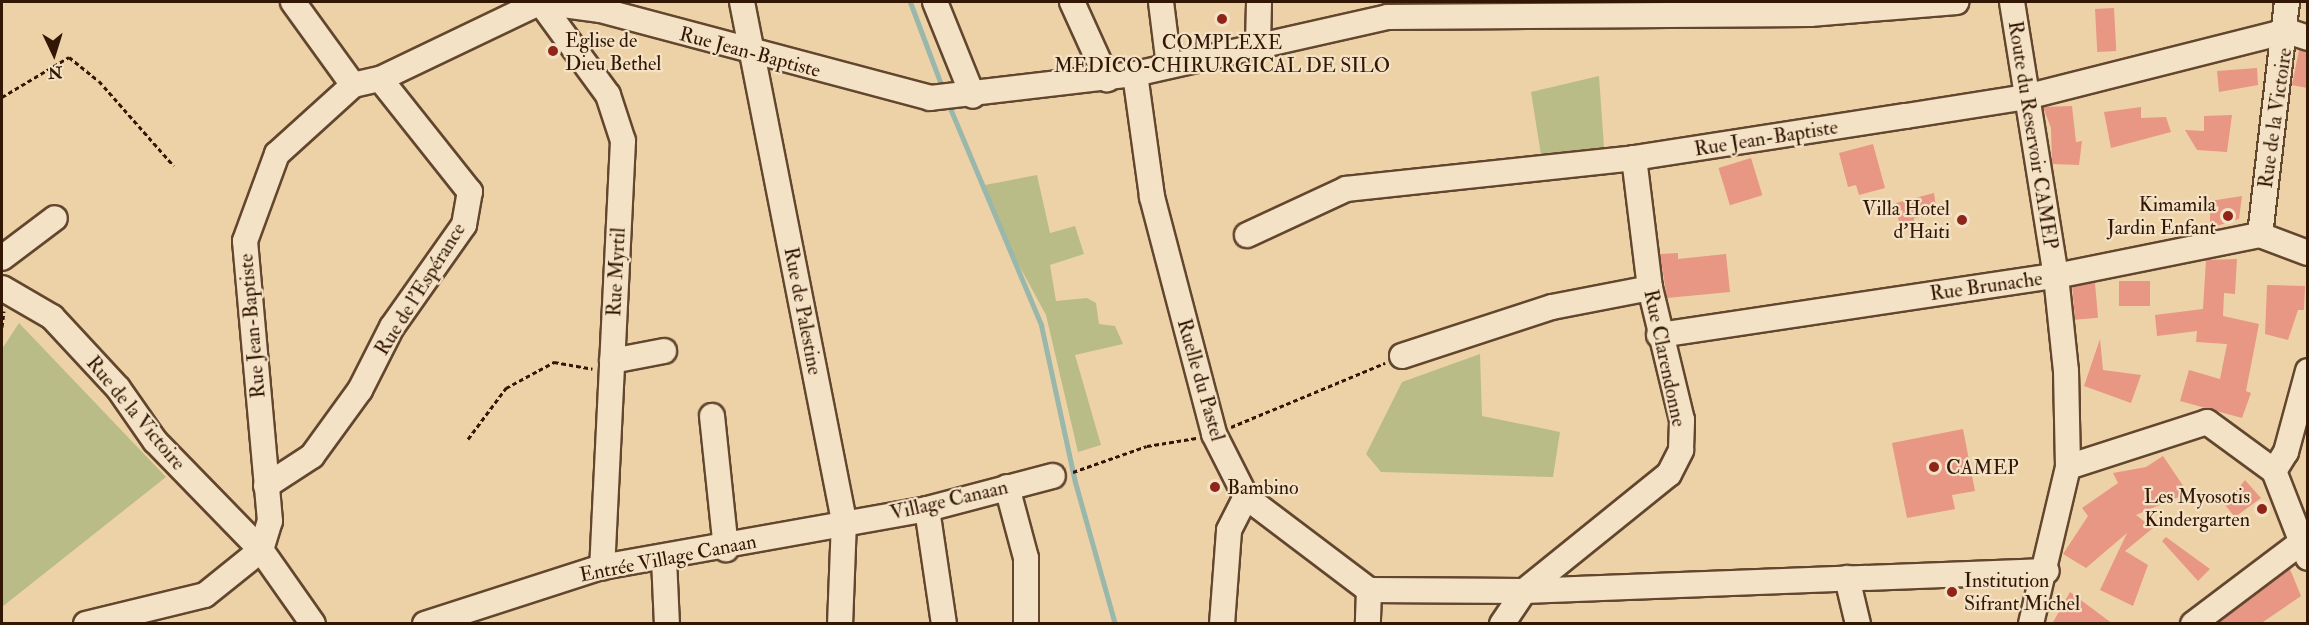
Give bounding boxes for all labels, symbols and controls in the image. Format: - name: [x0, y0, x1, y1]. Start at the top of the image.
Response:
- marker: COMPLEXE MEDICO-CHIRURGICAL DE SILO: [1213, 10, 1231, 28]
- street label: Route du Reservoir CAMEP: [2003, 19, 2063, 251]
- street label: Rue Jean-Baptiste: [677, 22, 823, 82]
- north arrow: [24, 24, 84, 84]
- place label: Eglise de Dieu Bethel: [565, 28, 661, 75]
- place label: COMPLEXE MEDICO-CHIRURGICAL DE SILO: [1054, 30, 1390, 77]
- marker: Eglise de Dieu Bethel: [546, 44, 560, 58]
- street label: Rue de la Victoire: [2253, 46, 2297, 190]
- text: N: [47, 61, 63, 82]
- street label: Rue Jean-Baptiste: [1692, 115, 1840, 161]
- place label: Kimamila Jardin Enfant: [2107, 192, 2216, 239]
- place label: Villa Hotel d'Haiti: [1862, 196, 1950, 243]
- marker: Kimamila Jardin Enfant: [2221, 209, 2235, 223]
- marker: Villa Hotel d'Haiti: [1955, 213, 1969, 227]
- street label: Rue de l'Espérance: [370, 218, 470, 360]
- street label: Rue Myrtil: [602, 227, 630, 317]
- street label: Rue de Palestine: [779, 245, 827, 377]
- street label: Rue Jean-Baptiste: [234, 253, 270, 399]
- street label: Rue Brunache: [1928, 266, 2044, 306]
- street label: Rue Clarendonne: [1639, 287, 1691, 429]
- street label: Ruelle du Pastel: [1172, 316, 1230, 444]
- street label: Rue de la Victoire: [81, 351, 191, 475]
- place label: CAMEP: [1946, 455, 2019, 479]
- marker: CAMEP: [1927, 460, 1941, 474]
- street label: Village Canaan: [888, 475, 1010, 525]
- place label: Bambino: [1227, 475, 1299, 499]
- marker: Bambino: [1208, 480, 1222, 494]
- place label: Les Myosotis Kindergarten: [2144, 485, 2250, 532]
- marker: Les Myosotis Kindergarten: [2255, 502, 2269, 516]
- street label: Entrée Village Canaan: [578, 529, 758, 587]
- place label: Institution Sifrant Michel: [1964, 568, 2080, 615]
- marker: Institution Sifrant Michel: [1945, 585, 1959, 599]

